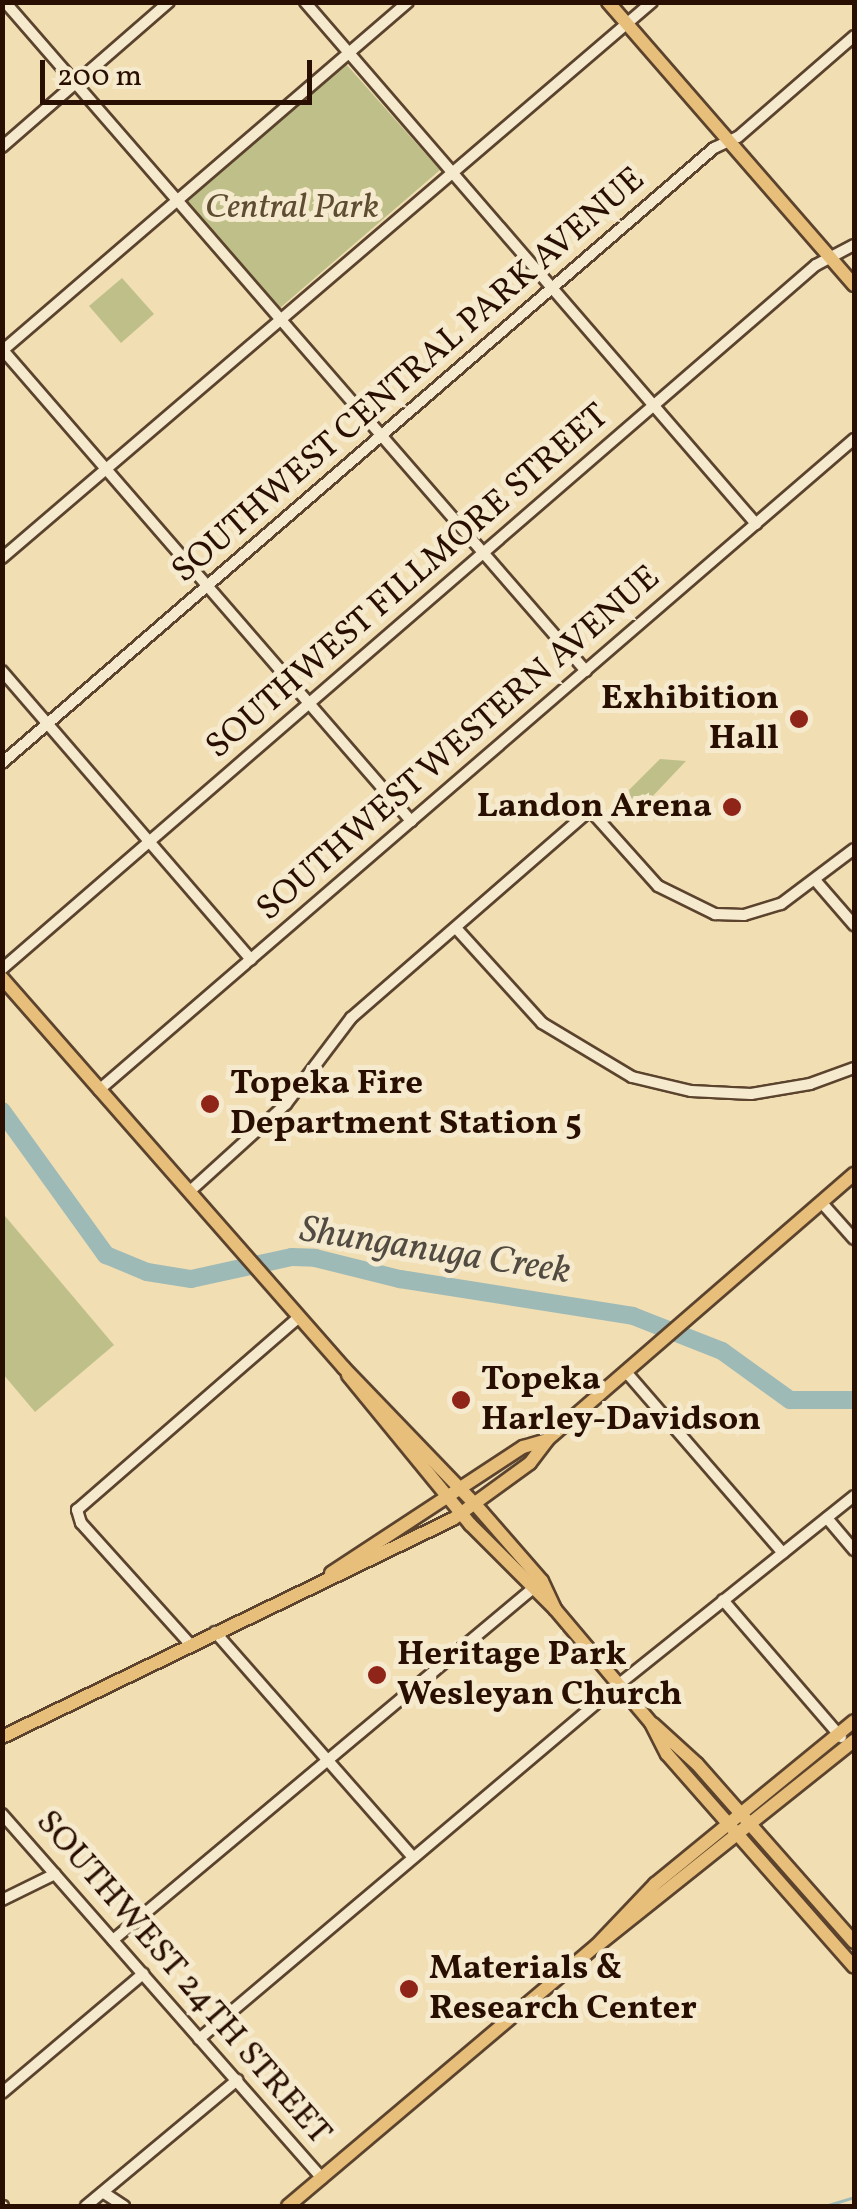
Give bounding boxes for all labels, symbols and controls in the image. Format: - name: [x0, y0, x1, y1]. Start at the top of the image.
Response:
- scale bar: [45, 40, 318, 102]
- text: 200 m: [57, 56, 142, 98]
- street label: SOUTHWEST CENTRAL PARK AVENUE: [164, 159, 654, 593]
- park label: Central Park: [205, 187, 379, 229]
- street label: SOUTHWEST FILLMORE STREET: [198, 395, 618, 769]
- street label: SOUTHWEST WESTERN AVENUE: [248, 557, 670, 931]
- place label: Exhibition Hall: [601, 678, 779, 760]
- marker: Exhibition Hall: [788, 708, 810, 730]
- place label: Landon Arena: [477, 786, 712, 828]
- marker: Landon Arena: [721, 796, 743, 818]
- place label: Topeka Fire Department Station 5: [230, 1063, 582, 1145]
- marker: Topeka Fire Department Station 5: [199, 1093, 221, 1115]
- water label: Shunganuga Creek: [296, 1208, 574, 1296]
- place label: Topeka Harley-Davidson: [481, 1359, 761, 1441]
- marker: Topeka Harley-Davidson: [450, 1389, 472, 1411]
- place label: Heritage Park Wesleyan Church: [397, 1634, 682, 1716]
- marker: Heritage Park Wesleyan Church: [366, 1664, 388, 1686]
- street label: SOUTHWEST 24TH STREET: [26, 1802, 340, 2154]
- place label: Materials & Research Center: [429, 1948, 697, 2030]
- marker: Materials & Research Center: [398, 1978, 420, 2000]

